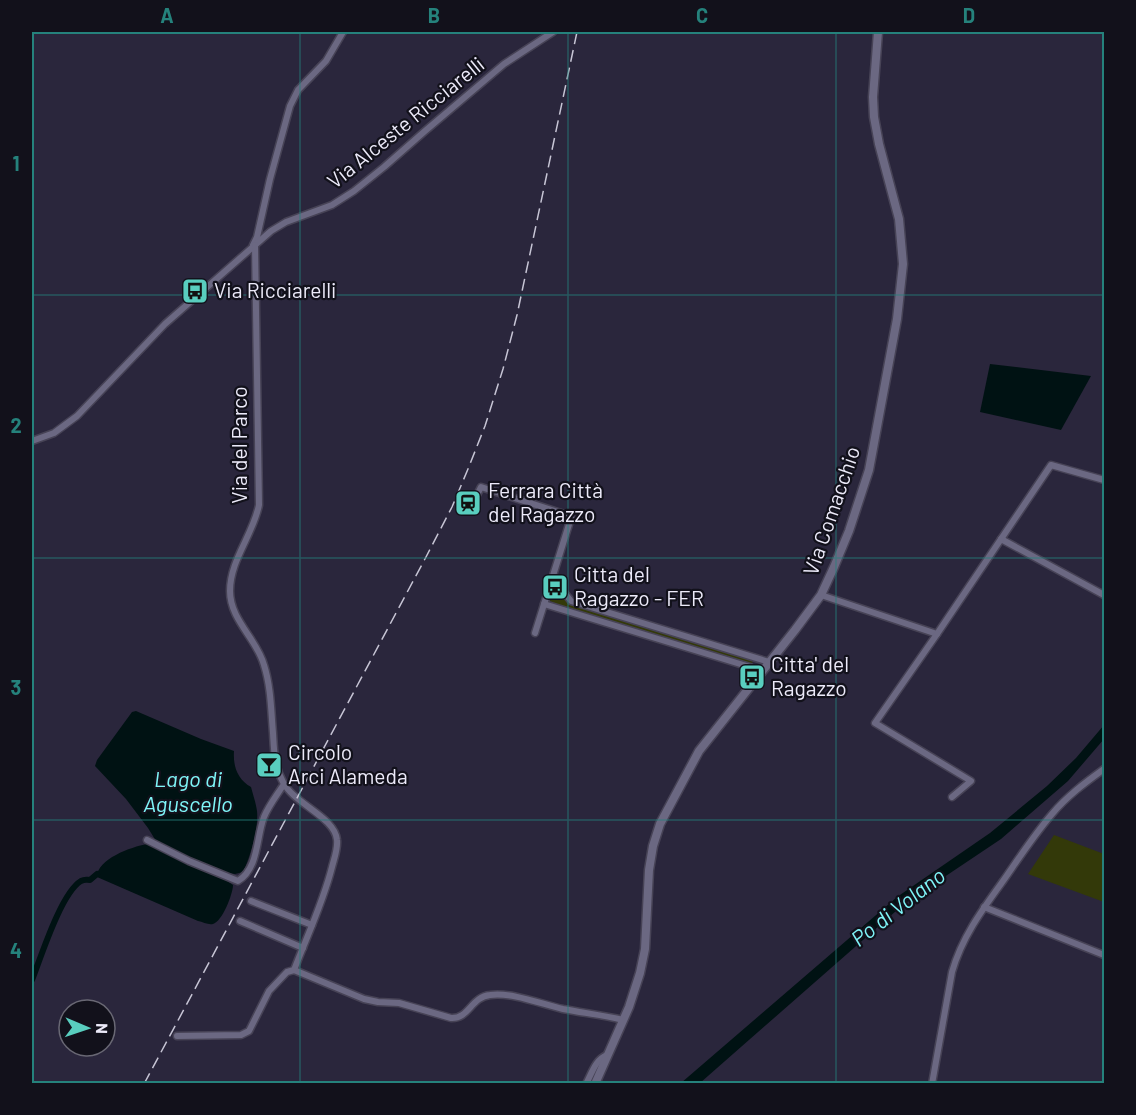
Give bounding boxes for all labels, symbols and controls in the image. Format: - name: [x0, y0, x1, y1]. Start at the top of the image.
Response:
- text: A: [160, 3, 174, 27]
- text: B: [428, 3, 440, 27]
- text: C: [696, 3, 708, 27]
- text: D: [963, 3, 975, 27]
- street label: Via Alceste Ricciarelli: [322, 51, 489, 193]
- text: 1: [12, 151, 20, 175]
- bus stop icon: Via Ricciarelli: [180, 276, 210, 306]
- place label: Via Ricciarelli: [214, 277, 336, 302]
- street label: Via del Parco: [226, 386, 251, 504]
- text: 2: [10, 413, 22, 437]
- street label: Via Comacchio: [797, 443, 864, 578]
- place label: Ferrara Città del Ragazzo: [488, 477, 603, 526]
- station icon: Ferrara Città del Ragazzo: [453, 488, 483, 518]
- place label: Citta del Ragazzo - FER: [574, 561, 704, 610]
- bus stop icon: Citta del Ragazzo - FER: [540, 572, 570, 602]
- place label: Citta' del Ragazzo: [771, 651, 849, 700]
- bus stop icon: Citta' del Ragazzo: [737, 662, 767, 692]
- text: 3: [11, 675, 21, 699]
- place label: Circolo Arci Alameda: [288, 739, 408, 788]
- bar icon: Circolo Arci Alameda: [254, 750, 284, 780]
- water label: Lago di Aguscello: [143, 765, 233, 816]
- water label: Po di Volano: [845, 861, 950, 951]
- text: 4: [10, 938, 22, 962]
- north arrow: [57, 998, 117, 1058]
- text: N: [93, 1023, 112, 1034]

